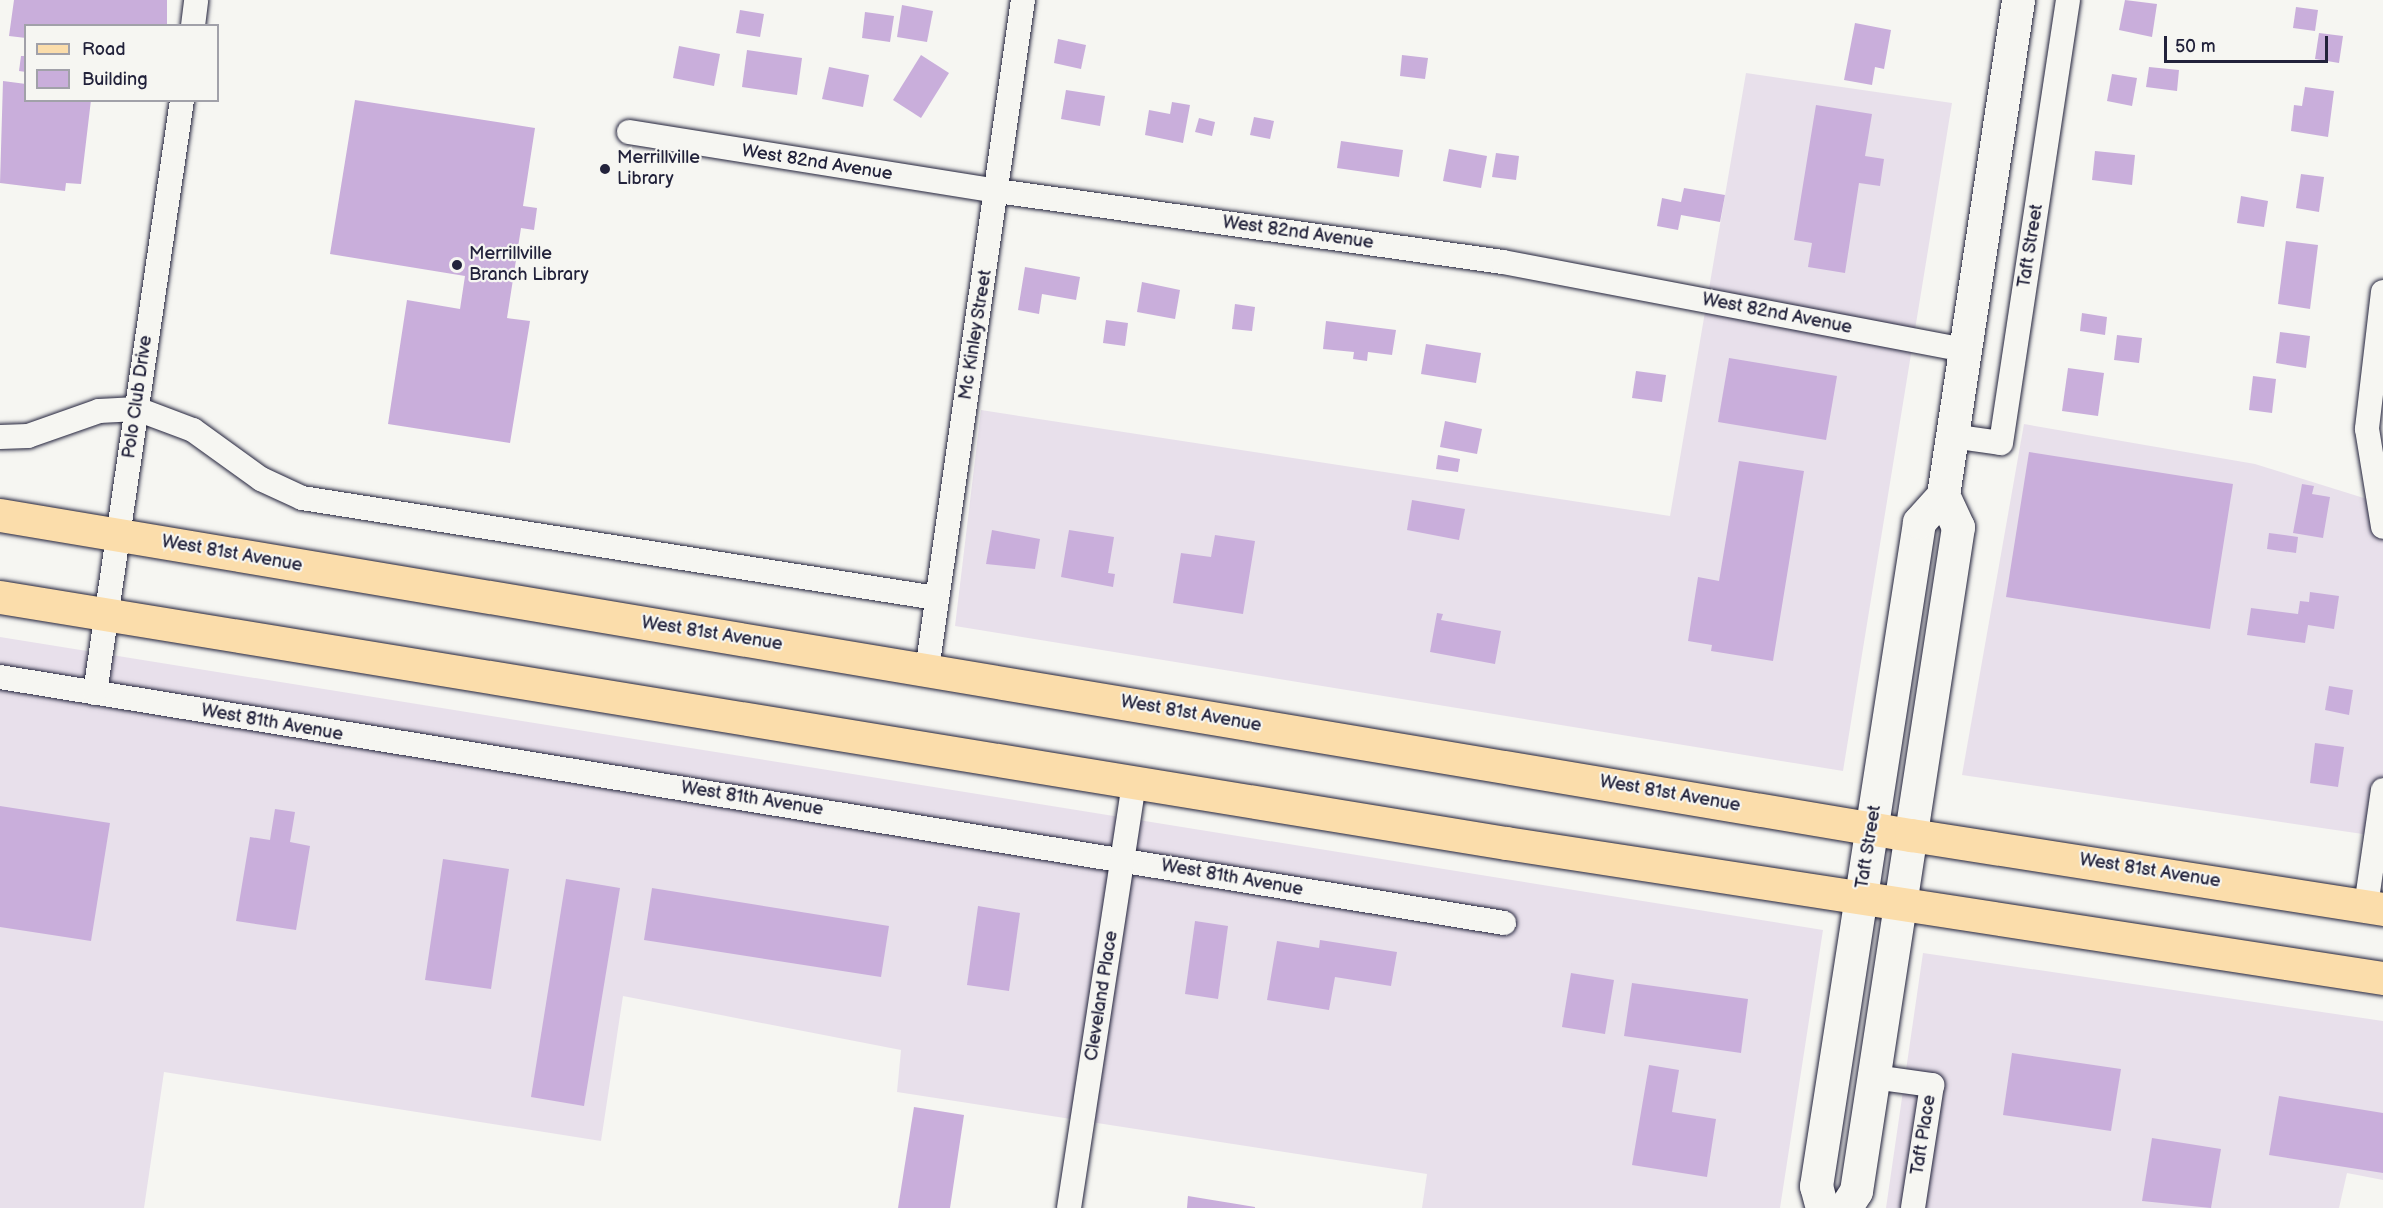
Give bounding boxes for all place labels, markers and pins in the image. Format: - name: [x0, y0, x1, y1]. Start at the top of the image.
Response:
- place label: Merrillville Library: [617, 148, 700, 190]
- marker: Merrillville Library: [598, 162, 612, 176]
- place label: Merrillville Branch Library: [469, 244, 589, 286]
- marker: Merrillville Branch Library: [450, 258, 464, 272]

